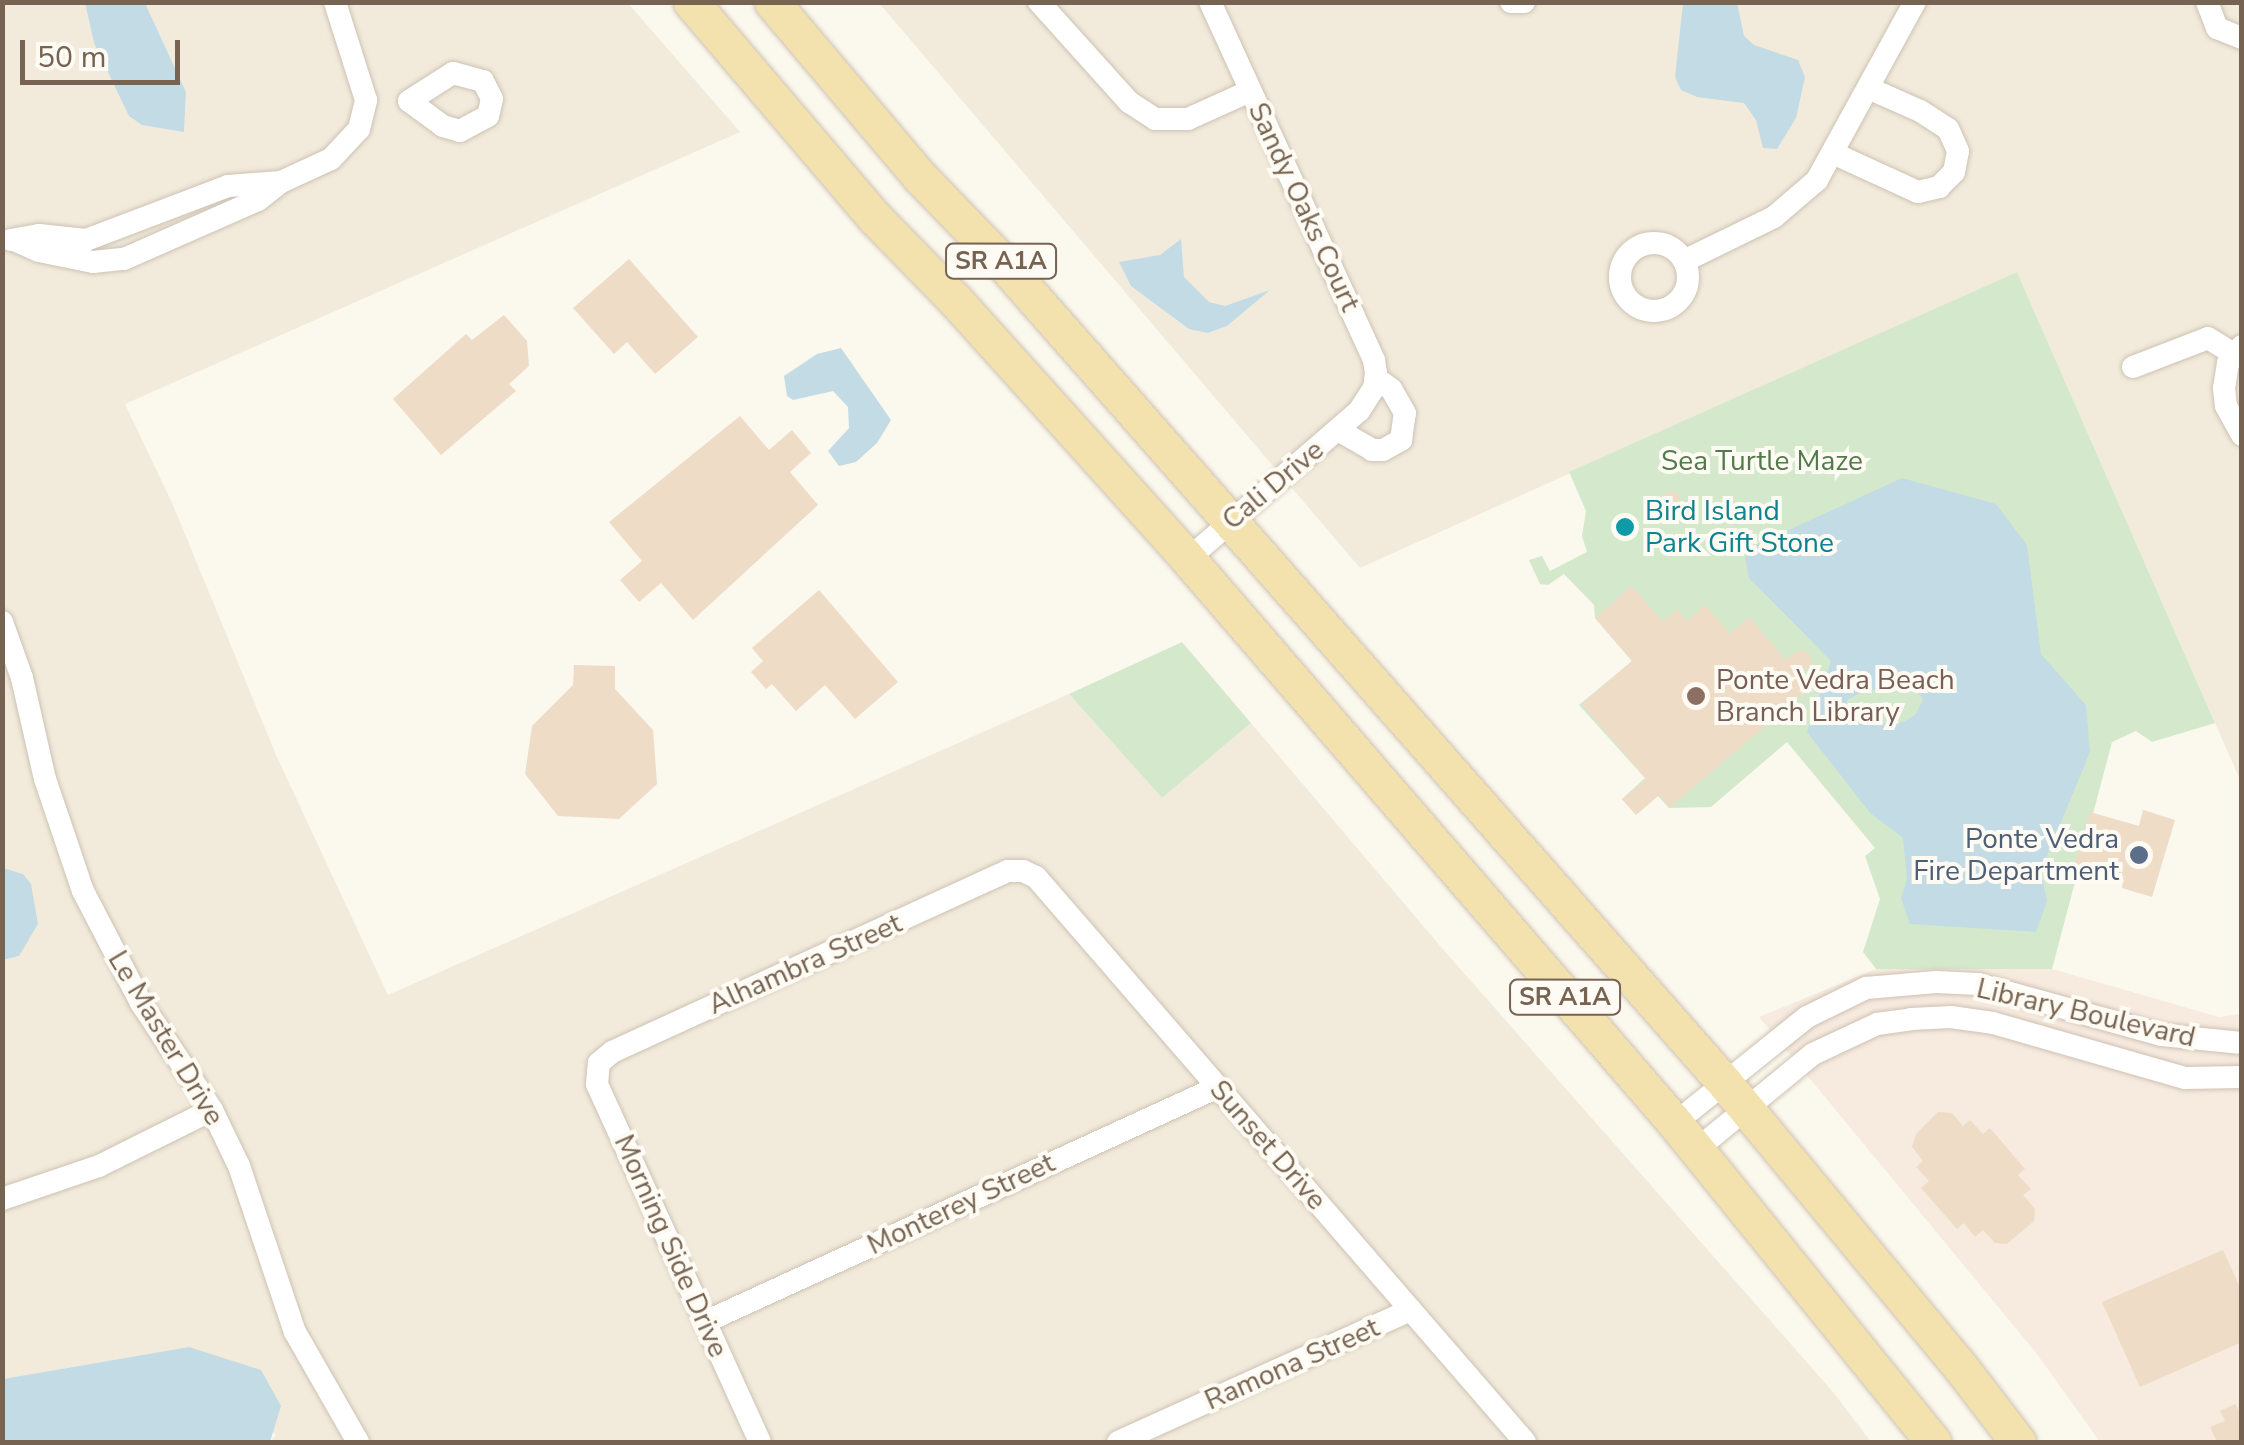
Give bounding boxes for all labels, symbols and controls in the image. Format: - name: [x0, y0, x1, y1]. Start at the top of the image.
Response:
- scale bar: [25, 20, 185, 82]
- text: 50 m: [37, 37, 106, 78]
- street label: Sandy Oaks Court: [1241, 97, 1367, 317]
- road number: SR A1A: [944, 241, 1058, 281]
- street label: Cali Drive: [1216, 433, 1330, 537]
- park label: Sea Turtle Maze: [1661, 444, 1863, 478]
- place label: Bird Island Park Gift Stone: [1645, 494, 1834, 560]
- marker: Bird Island Park Gift Stone: [1614, 516, 1636, 538]
- place label: Ponte Vedra Beach Branch Library: [1716, 663, 1955, 729]
- marker: Ponte Vedra Beach Branch Library: [1685, 685, 1707, 707]
- place label: Ponte Vedra Fire Department: [1913, 822, 2119, 888]
- marker: Ponte Vedra Fire Department: [2128, 844, 2150, 866]
- street label: Alhambra Street: [703, 906, 907, 1022]
- street label: Le Master Drive: [101, 945, 231, 1131]
- street label: Library Boulevard: [1973, 972, 2199, 1054]
- road number: SR A1A: [1508, 977, 1622, 1017]
- street label: Sunset Drive: [1203, 1073, 1333, 1217]
- street label: Morning Side Drive: [607, 1130, 735, 1362]
- street label: Monterey Street: [862, 1146, 1060, 1262]
- street label: Ramona Street: [1200, 1311, 1384, 1417]

